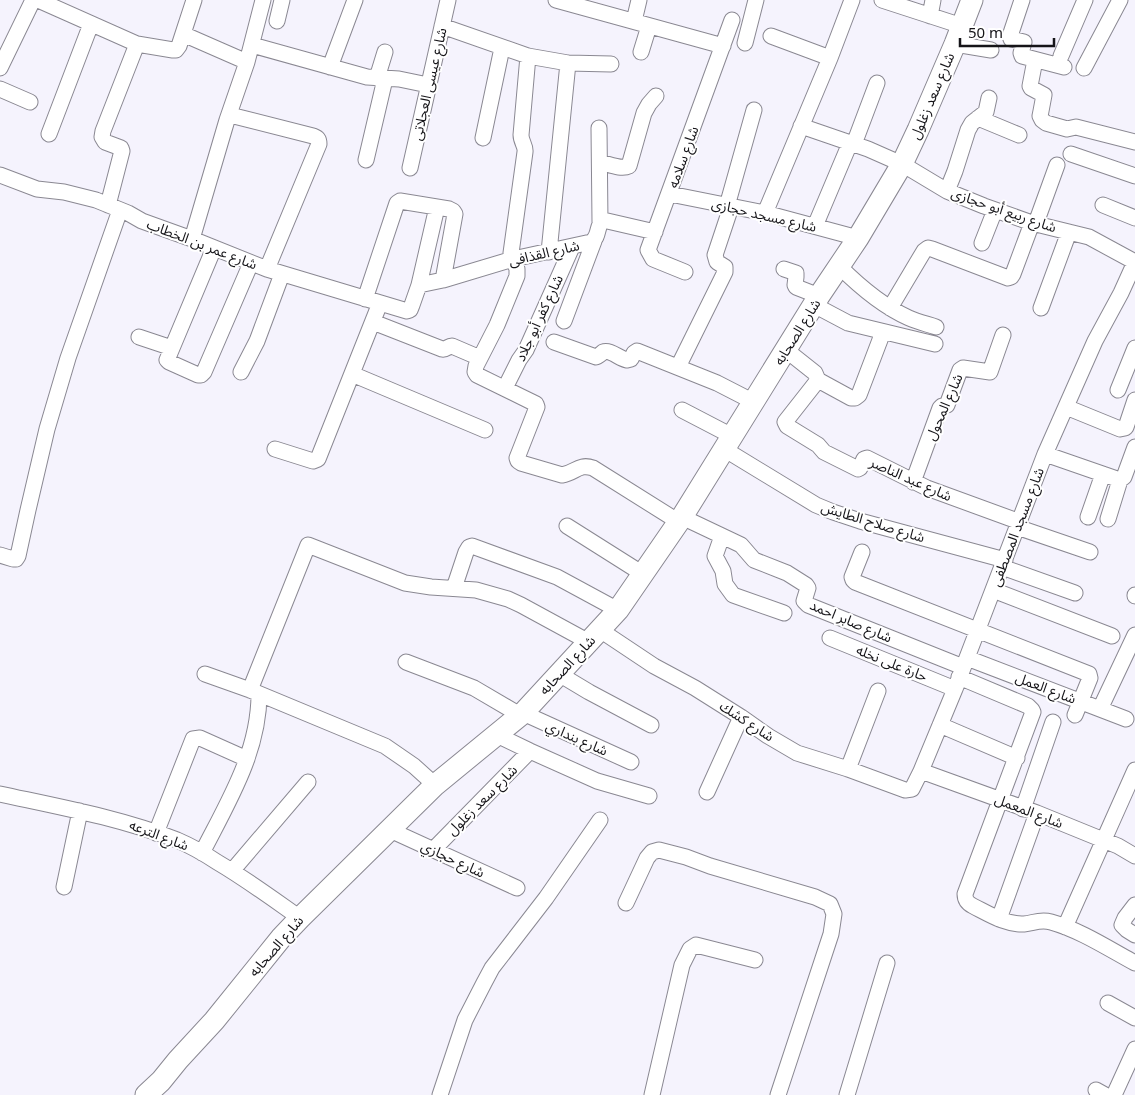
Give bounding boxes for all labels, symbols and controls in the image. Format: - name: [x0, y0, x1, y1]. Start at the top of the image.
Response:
- scale bar: [960, 15, 1054, 47]
- text: 50 m: [968, 17, 1003, 49]
- street label: شارع عيسى العجلاتى: [402, 25, 457, 143]
- street label: شارع سعد زغلول: [901, 48, 964, 145]
- street label: شارع سلامه: [659, 122, 708, 192]
- street label: شارع ربيع أبو حجازى: [947, 179, 1061, 242]
- street label: شارع مسجد حجازى: [708, 189, 819, 242]
- street label: شارع عمر بن الخطاب: [142, 210, 261, 279]
- street label: شارع القذافى: [506, 231, 583, 276]
- street label: شارع كفر أبو جلاد: [507, 270, 572, 367]
- street label: شارع الصحابه: [765, 293, 830, 372]
- street label: شارع المحول: [917, 369, 972, 446]
- street label: شارع عبد الناصر: [864, 448, 957, 511]
- street label: شارع مسجد المصطفى: [981, 463, 1054, 591]
- street label: شارع صلاح الطايش: [817, 493, 929, 552]
- street label: شارع صابر احمد: [805, 591, 897, 652]
- street label: شارع الصحابه: [531, 628, 603, 703]
- street label: حارة على نخله: [852, 636, 932, 691]
- street label: شارع العمل: [1011, 664, 1081, 713]
- street label: شارع كشك: [713, 693, 780, 750]
- street label: شارع بنداري: [541, 712, 613, 765]
- street label: شارع سعد زغلول: [439, 757, 525, 843]
- street label: شارع المعمل: [990, 785, 1067, 838]
- street label: شارع الترعه: [125, 811, 193, 860]
- street label: شارع حجازي: [416, 832, 490, 887]
- street label: شارع الصحابه: [241, 909, 312, 984]

